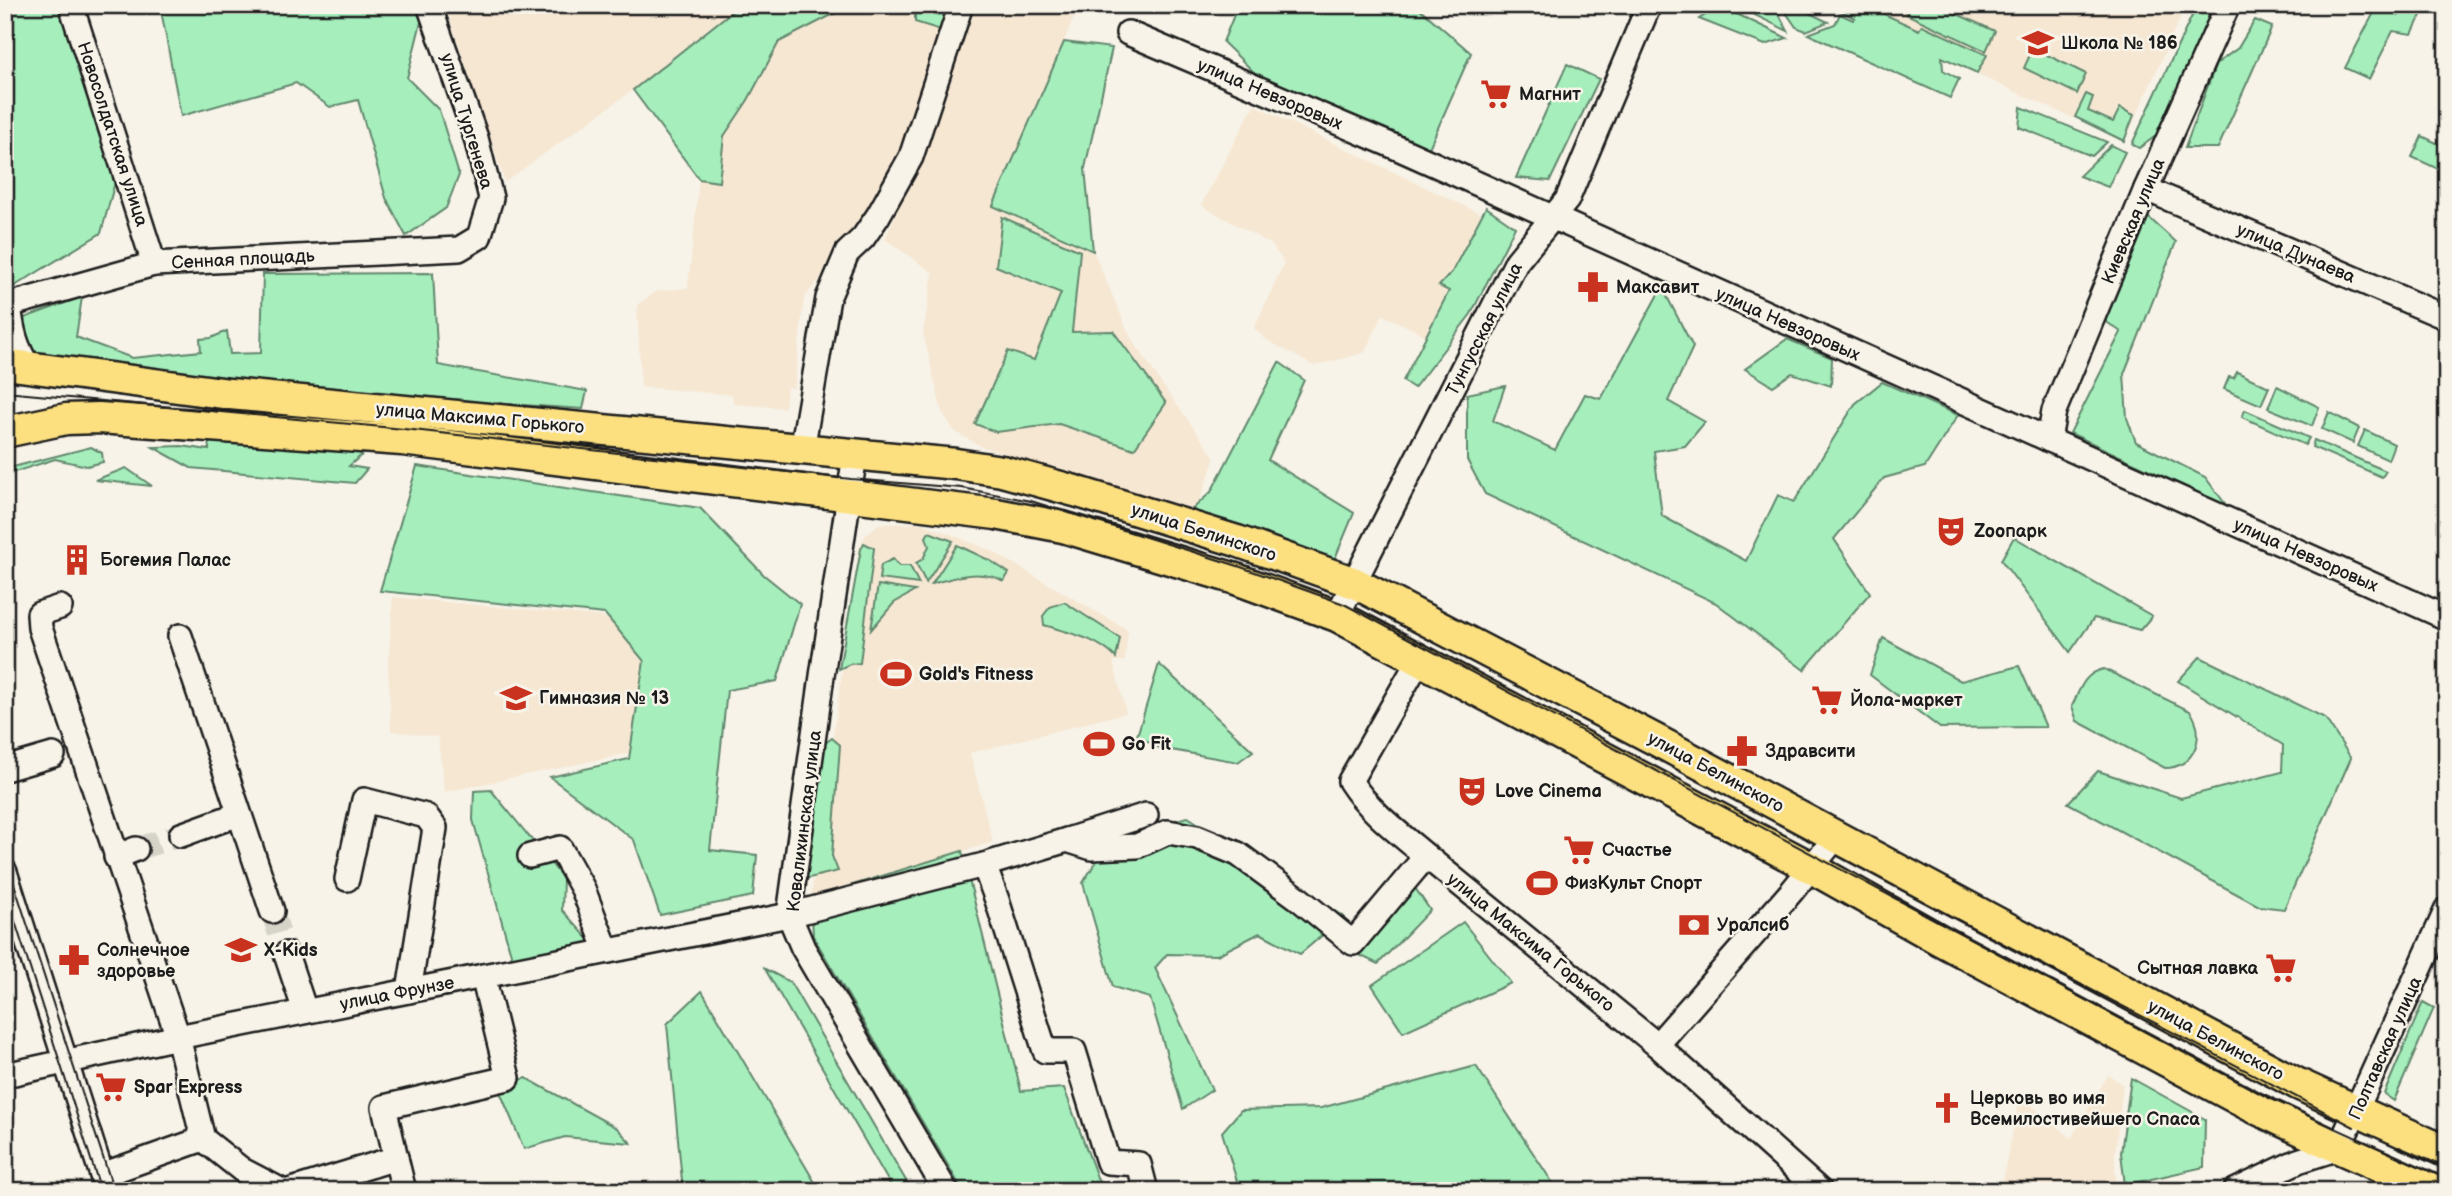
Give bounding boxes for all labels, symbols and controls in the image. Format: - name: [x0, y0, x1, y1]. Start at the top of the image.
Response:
- school or university icon: Школа № 186: [2021, 26, 2055, 60]
- place label: Школа № 186: [2061, 33, 2178, 54]
- street label: Новосолдатская улица: [73, 39, 152, 229]
- street label: улица Тургенева: [436, 51, 497, 192]
- street label: улица Невзоровых: [1194, 54, 1346, 135]
- supermarket icon: Магнит: [1479, 77, 1513, 111]
- place label: Магнит: [1519, 84, 1581, 105]
- street label: Киевская улица: [2098, 155, 2170, 287]
- street label: улица Дунаева: [2233, 219, 2359, 288]
- street label: Сенная площадь: [171, 245, 315, 274]
- street label: Тунгусская улица: [1442, 259, 1527, 399]
- pharmacy icon: Максавит: [1576, 270, 1610, 304]
- place label: Максавит: [1616, 277, 1700, 298]
- street label: улица Невзоровых: [1712, 283, 1863, 366]
- street label: улица Максима Горького: [375, 399, 585, 438]
- street label: улица Белинского: [1129, 499, 1279, 566]
- theatre icon: Zooпарк: [1934, 514, 1968, 548]
- street label: улица Невзоровых: [2230, 514, 2381, 597]
- place label: Zooпарк: [1974, 521, 2047, 542]
- building icon: Богемия Палас: [60, 543, 94, 577]
- place label: Богемия Палас: [100, 550, 231, 571]
- sports icon: Gold's Fitness: [879, 657, 913, 691]
- place label: Gold's Fitness: [919, 664, 1034, 685]
- school or university icon: Гимназия № 13: [499, 681, 533, 715]
- supermarket icon: Йола-маркет: [1810, 683, 1844, 717]
- place label: Гимназия № 13: [539, 688, 669, 709]
- place label: Йола-маркет: [1850, 688, 1963, 711]
- sports icon: Go Fit: [1082, 727, 1116, 761]
- street label: улица Белинского: [1644, 728, 1787, 817]
- street label: Ковалихинская улица: [783, 729, 826, 913]
- place label: Go Fit: [1122, 734, 1171, 755]
- pharmacy icon: Здравсити: [1725, 734, 1759, 768]
- place label: Здравсити: [1765, 741, 1856, 762]
- theatre icon: Love Cinema: [1455, 774, 1489, 808]
- place label: Love Cinema: [1495, 781, 1602, 802]
- supermarket icon: Счастье: [1562, 833, 1596, 867]
- place label: Счастье: [1602, 840, 1672, 861]
- sports icon: ФизКульт Спорт: [1525, 866, 1559, 900]
- street label: улица Максима Горького: [1443, 868, 1618, 1016]
- place label: ФизКульт Спорт: [1565, 873, 1703, 894]
- bank icon: Уралсиб: [1677, 908, 1711, 942]
- place label: Уралсиб: [1717, 915, 1790, 936]
- school or university icon: X-Kids: [224, 933, 258, 967]
- place label: Солнечное здоровье: [97, 940, 190, 982]
- place label: X-Kids: [264, 940, 318, 961]
- pharmacy icon: Солнечное здоровье: [57, 943, 91, 977]
- supermarket icon: Сытная лавка: [2264, 951, 2298, 985]
- place label: Сытная лавка: [2137, 958, 2259, 979]
- street label: улица Фрунзе: [338, 972, 456, 1015]
- street label: Полтавская улица: [2344, 973, 2427, 1123]
- street label: улица Белинского: [2144, 996, 2287, 1085]
- supermarket icon: Spar Express: [94, 1070, 128, 1104]
- place label: Spar Express: [134, 1077, 243, 1098]
- place label: Церковь во имя Всемилостивейшего Спаса: [1970, 1088, 2200, 1130]
- church icon: Церковь во имя Всемилостивейшего Спаса: [1930, 1091, 1964, 1125]

